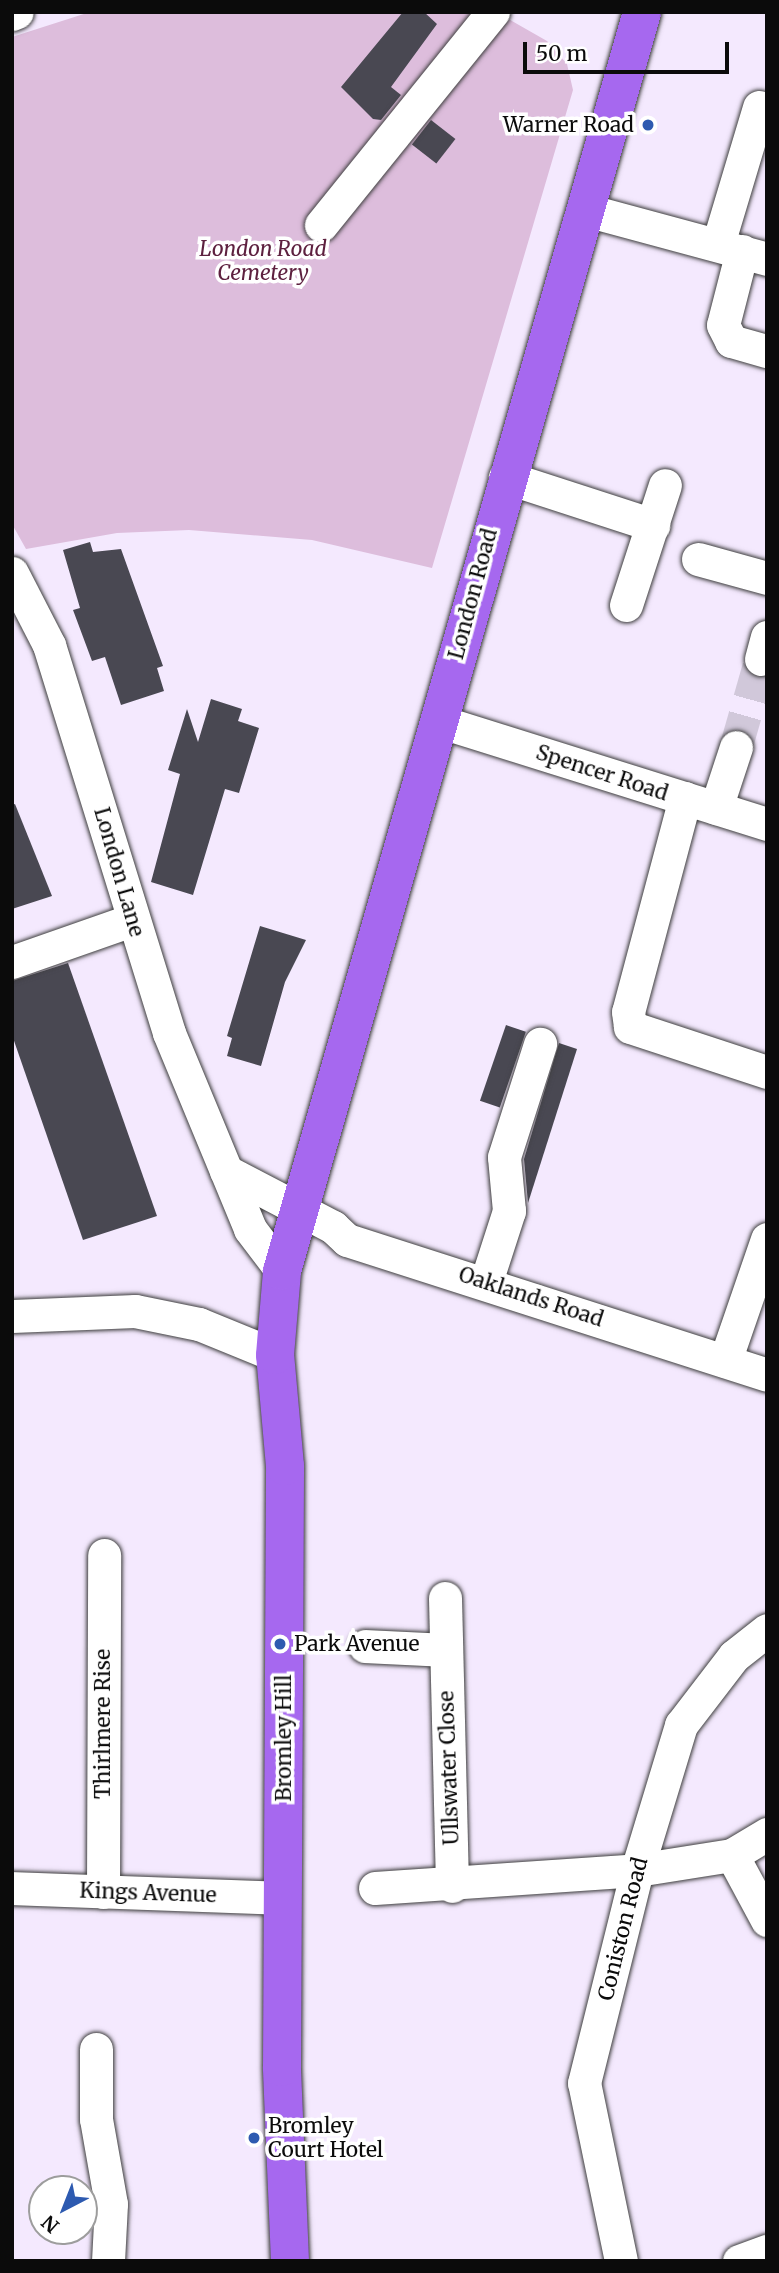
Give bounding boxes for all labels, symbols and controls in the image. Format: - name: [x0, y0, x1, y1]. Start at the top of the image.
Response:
- scale bar: [527, 28, 734, 72]
- text: 50 m: [536, 40, 587, 67]
- place label: Warner Road: [503, 112, 634, 138]
- marker: Warner Road: [640, 117, 656, 133]
- park label: London Road Cemetery: [199, 236, 327, 286]
- street label: London Road: [443, 526, 503, 662]
- street label: Spencer Road: [533, 740, 671, 806]
- street label: London Lane: [89, 805, 149, 939]
- street label: Oaklands Road: [456, 1262, 606, 1332]
- place label: Park Avenue: [294, 1631, 419, 1657]
- marker: Park Avenue: [272, 1636, 288, 1652]
- street label: Thirlmere Rise: [90, 1649, 116, 1799]
- street label: Bromley Hill: [271, 1674, 297, 1802]
- street label: Ullswater Close: [434, 1690, 464, 1846]
- street label: Coniston Road: [593, 1855, 653, 2003]
- street label: Kings Avenue: [79, 1878, 217, 1908]
- place label: Bromley Court Hotel: [268, 2113, 383, 2163]
- marker: Bromley Court Hotel: [246, 2130, 262, 2146]
- north arrow: [28, 2175, 98, 2245]
- text: N: [37, 2210, 64, 2238]

